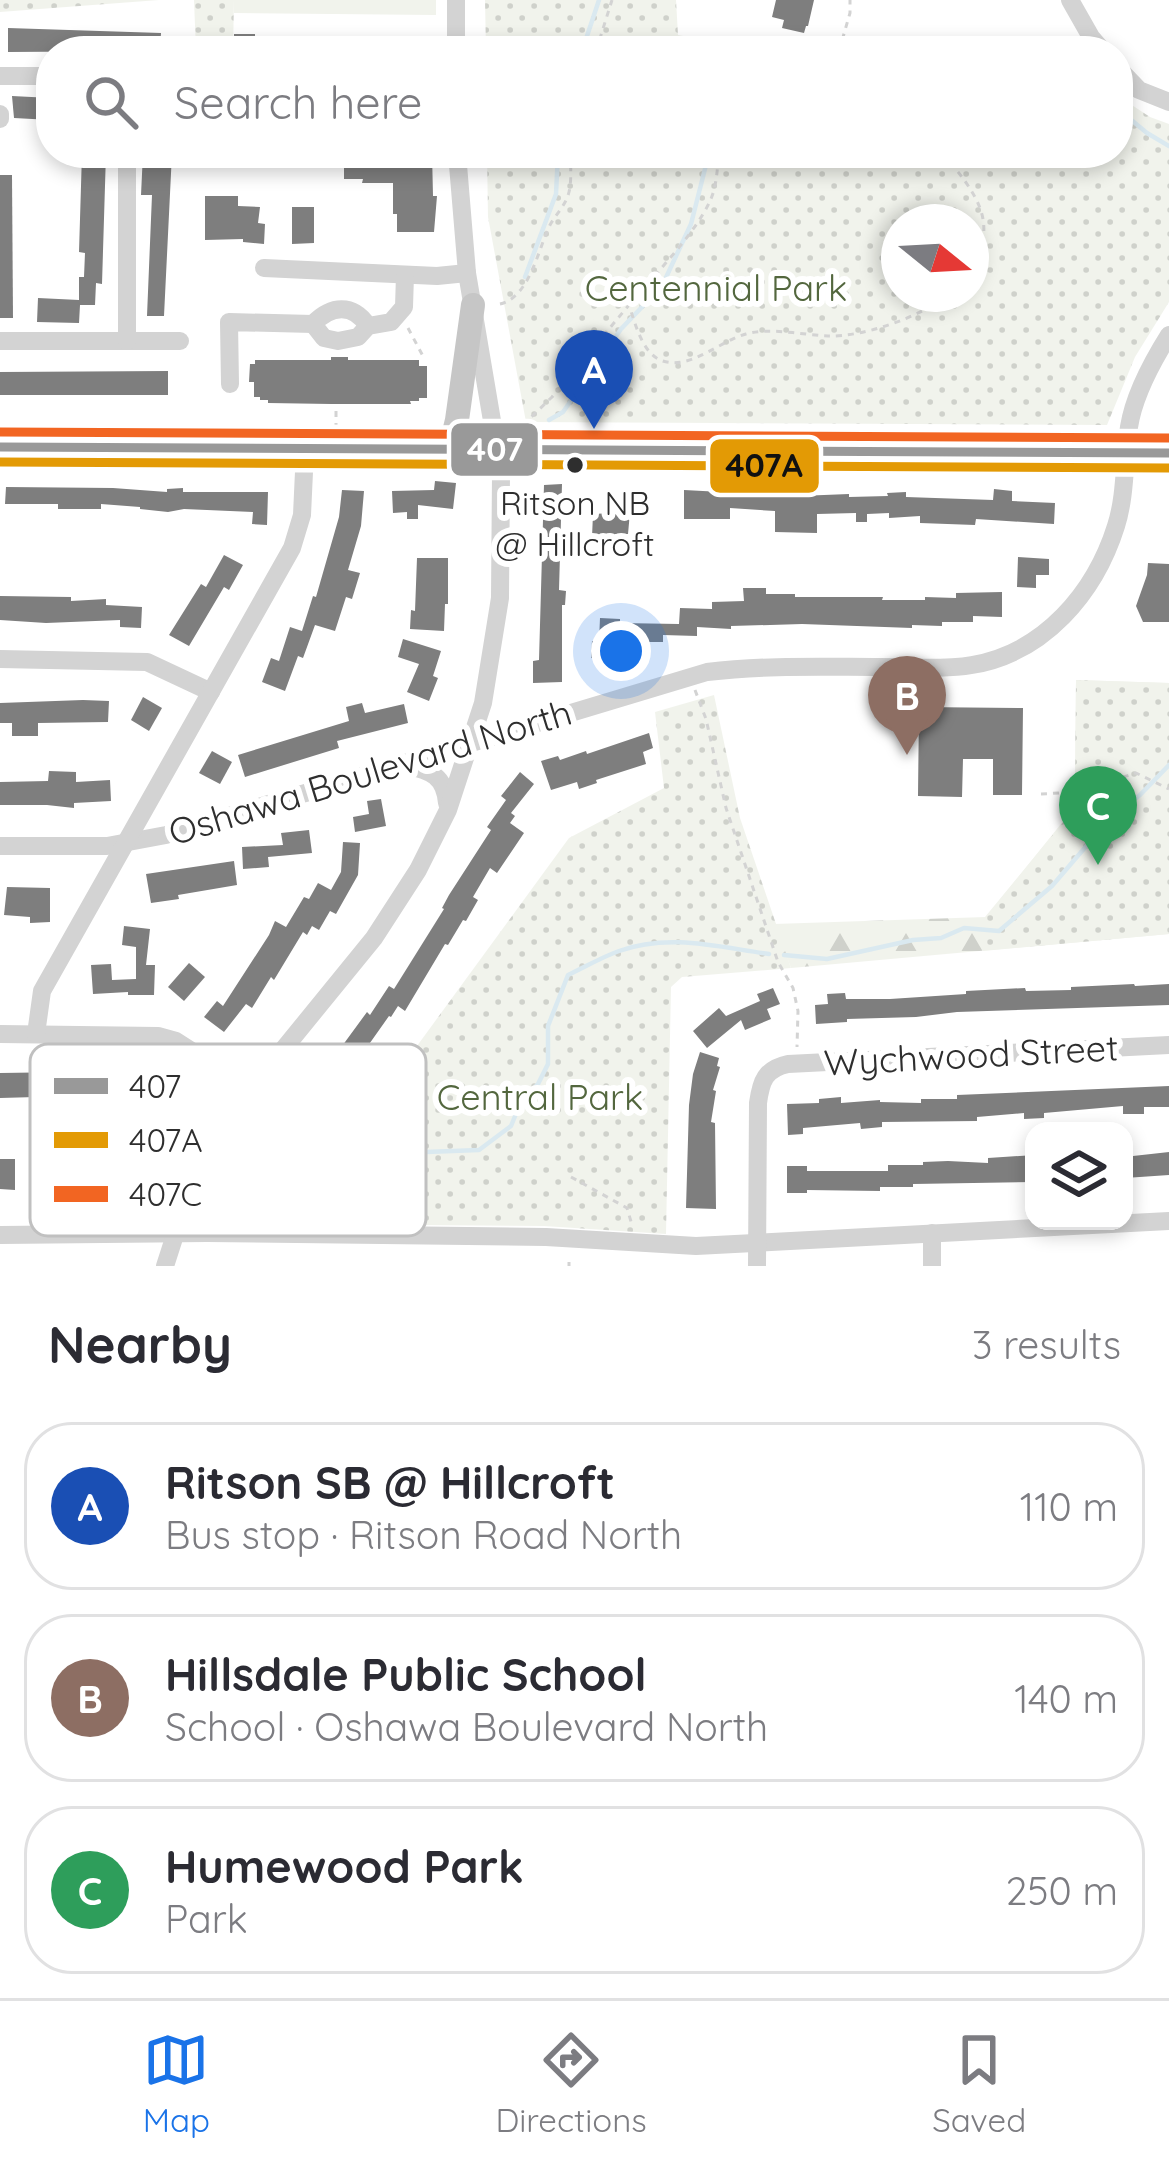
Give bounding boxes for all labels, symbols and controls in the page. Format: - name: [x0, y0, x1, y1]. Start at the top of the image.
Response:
- search box: [36, 36, 1133, 168]
- icon: search: [78, 69, 144, 135]
- text: Search here: [174, 74, 422, 130]
- north arrow: [881, 204, 989, 312]
- park label: Centennial Park: [585, 265, 847, 310]
- pin: A: [555, 330, 633, 429]
- line badge: 407: [449, 421, 540, 478]
- text: 407: [467, 428, 523, 469]
- line badge: 407A: [708, 437, 821, 495]
- text: 407A: [725, 444, 803, 485]
- marker: Ritson NB @ Hillcroft: [564, 454, 586, 476]
- place label: Ritson NB @ Hillcroft: [496, 482, 654, 564]
- your location: [591, 621, 651, 681]
- pin: B: [868, 656, 946, 755]
- street label: Oshawa Boulevard North: [163, 689, 577, 854]
- pin: C: [1059, 766, 1137, 865]
- street label: Wychwood Street: [823, 1024, 1119, 1085]
- legend: [30, 1044, 426, 1236]
- text: 407: [129, 1065, 181, 1106]
- park label: Central Park: [437, 1074, 643, 1119]
- text: 407A: [129, 1119, 203, 1160]
- map controls: [1025, 1122, 1133, 1230]
- button: layers: [1025, 1122, 1133, 1230]
- text: 407C: [129, 1173, 202, 1214]
- text: Nearby: [48, 1312, 232, 1376]
- text: 3 results: [972, 1320, 1121, 1369]
- text: Ritson SB @ Hillcroft: [165, 1454, 615, 1510]
- text: A: [78, 1482, 102, 1531]
- text: 110 m: [1020, 1482, 1118, 1531]
- text: Bus stop · Ritson Road North: [165, 1510, 682, 1559]
- text: Hillsdale Public School: [165, 1646, 647, 1702]
- text: B: [77, 1674, 103, 1723]
- text: 140 m: [1014, 1674, 1118, 1723]
- text: School · Oshawa Boulevard North: [165, 1702, 768, 1751]
- text: Humewood Park: [165, 1838, 524, 1894]
- text: C: [78, 1866, 102, 1915]
- text: 250 m: [1006, 1866, 1118, 1915]
- text: Park: [165, 1894, 248, 1943]
- tab: Map: [143, 2027, 210, 2140]
- tab: Directions: [495, 2027, 647, 2140]
- tab: Saved: [932, 2027, 1026, 2140]

